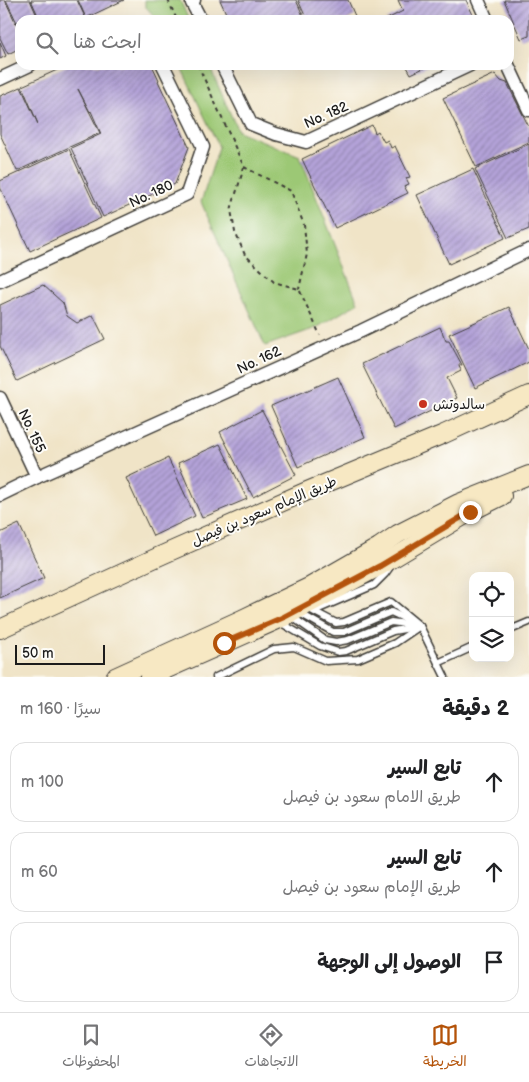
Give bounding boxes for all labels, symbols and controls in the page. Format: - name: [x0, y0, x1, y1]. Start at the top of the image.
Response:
- search box: [15, 15, 514, 70]
- icon: search: [33, 29, 61, 57]
- text: ابحث هنا: [73, 31, 142, 54]
- street label: No. 182: [301, 98, 351, 132]
- street label: No. 180: [126, 177, 176, 211]
- street label: No. 162: [234, 342, 284, 378]
- place label: سالدوتش: [433, 396, 485, 413]
- marker: سالدوتش: [417, 398, 429, 410]
- street label: No. 155: [15, 407, 49, 455]
- street label: طريق الإمام سعود بن فيصل: [189, 473, 340, 551]
- route end: [459, 501, 482, 524]
- map controls: [469, 572, 514, 662]
- button: locate: [469, 572, 514, 617]
- button: layers: [469, 617, 514, 662]
- route start: [213, 632, 236, 655]
- scale bar: [15, 642, 105, 665]
- text: 50 m: [22, 645, 54, 662]
- text: 2 دقيقة: [442, 696, 509, 721]
- text: سيرًا · 160 m: [20, 700, 101, 719]
- text: تابع السير: [388, 757, 461, 780]
- icon: ahead: [480, 768, 508, 796]
- text: 100 m: [21, 773, 64, 792]
- text: طريق الامام سعود بن فيصل: [283, 788, 461, 807]
- text: تابع السير: [388, 847, 461, 870]
- icon: ahead: [480, 858, 508, 886]
- text: 60 m: [21, 863, 58, 882]
- text: طريق الإمام سعود بن فيصل: [282, 878, 461, 897]
- icon: arrive: [480, 948, 508, 976]
- text: الوصول إلى الوجهة: [317, 951, 461, 974]
- tab: المحفوظات: [62, 1021, 120, 1074]
- tab: الاتجاهات: [244, 1021, 299, 1074]
- tab: الخريطة: [423, 1021, 467, 1074]

